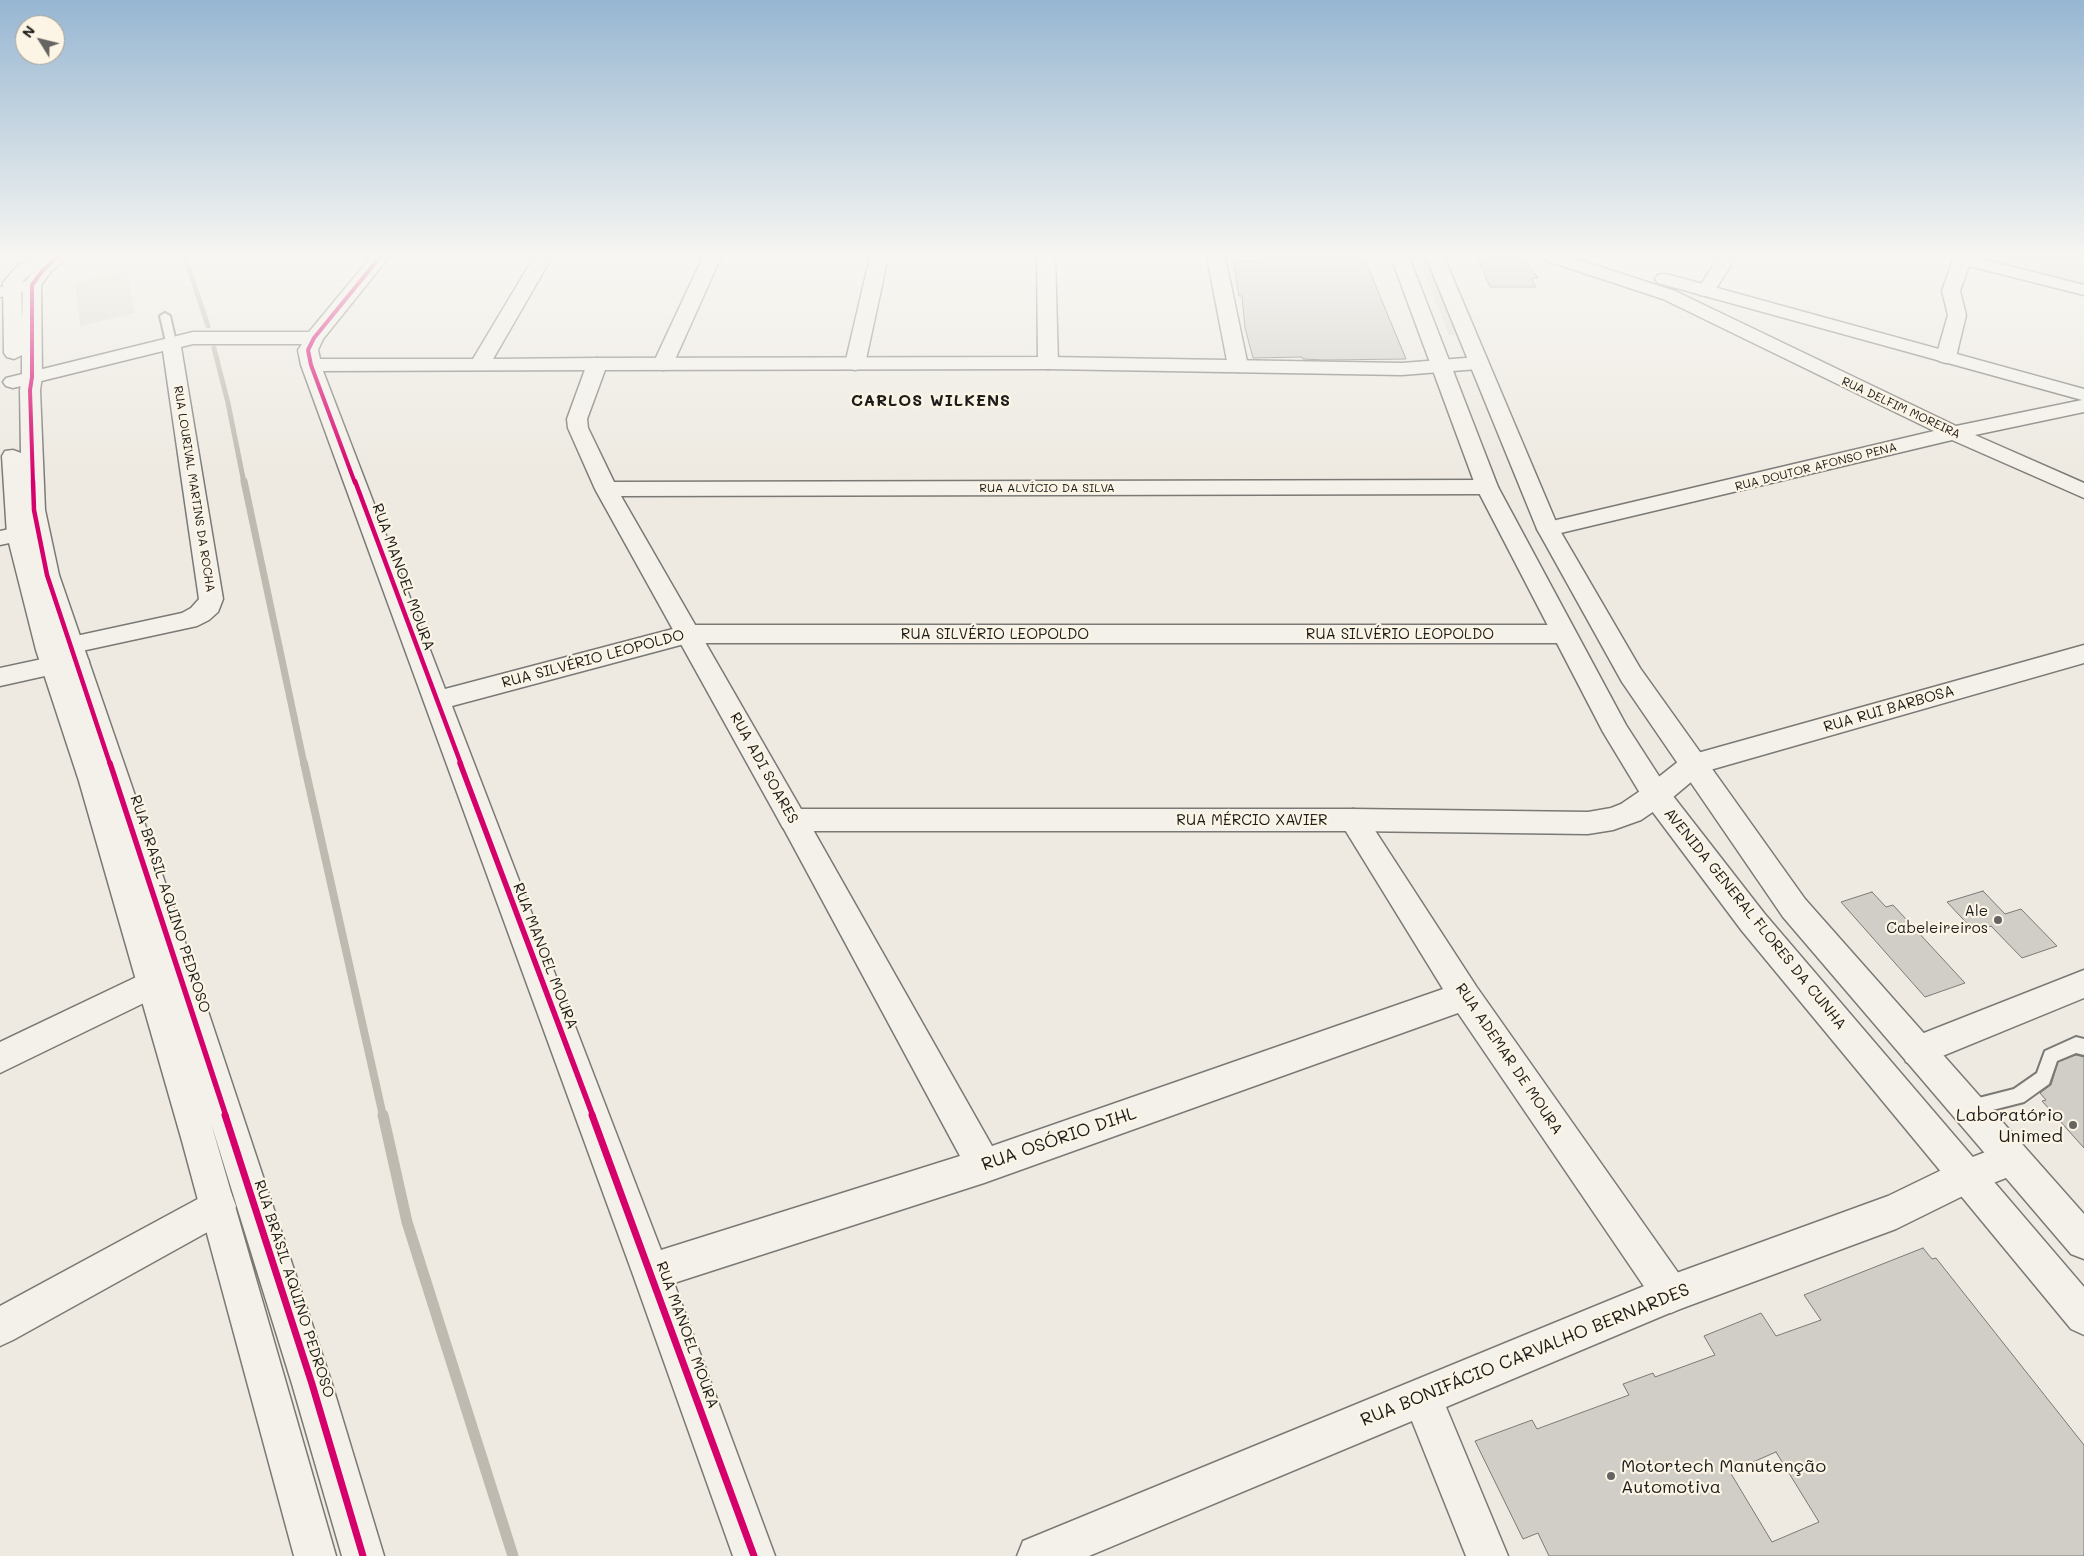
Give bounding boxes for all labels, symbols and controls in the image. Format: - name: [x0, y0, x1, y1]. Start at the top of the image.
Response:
- north arrow: [15, 15, 65, 65]
- text: N: [17, 22, 39, 41]
- street label: RUA DELFIM MOREIRA: [1839, 374, 1963, 442]
- street label: RUA LOURIVAL MARTINS DA ROCHA: [171, 385, 217, 593]
- district label: CARLOS WILKENS: [849, 391, 1013, 411]
- street label: RUA DOUTOR AFONSO PENA: [1734, 440, 1898, 494]
- street label: RUA ALVÍCIO DA SILVA: [979, 481, 1115, 495]
- street label: RUA MANOEL MOURA: [368, 501, 438, 653]
- street label: RUA SILVÉRIO LEOPOLDO: [901, 625, 1089, 643]
- street label: RUA SILVÉRIO LEOPOLDO: [1306, 625, 1494, 643]
- street label: RUA SILVÉRIO LEOPOLDO: [500, 626, 686, 692]
- street label: RUA RUI BARBOSA: [1822, 682, 1956, 736]
- street label: RUA ADI SOARES: [726, 709, 802, 827]
- street label: RUA BRASIL AQUINO PEDROSO: [126, 793, 214, 1015]
- street label: AVENIDA GENERAL FLORES DA CUNHA: [1660, 805, 1850, 1033]
- street label: RUA MÉRCIO XAVIER: [1176, 811, 1328, 829]
- street label: RUA MANOEL MOURA: [509, 880, 581, 1032]
- place label: Ale Cabeleireiros: [1886, 902, 1988, 937]
- marker: Ale Cabeleireiros: [1992, 914, 2004, 926]
- street label: RUA ADEMAR DE MOURA: [1452, 980, 1566, 1138]
- street label: RUA OSÓRIO DIHL: [979, 1102, 1139, 1176]
- place label: Laboratório Unimed: [1956, 1104, 2063, 1146]
- marker: Laboratório Unimed: [2067, 1119, 2079, 1131]
- street label: RUA BRASIL AQUINO PEDROSO: [250, 1178, 338, 1400]
- street label: RUA MANOEL MOURA: [652, 1259, 722, 1411]
- street label: RUA BONIFÁCIO CARVALHO BERNARDES: [1357, 1279, 1693, 1431]
- place label: Motortech Manutenção Automotiva: [1621, 1455, 1826, 1498]
- marker: Motortech Manutenção Automotiva: [1605, 1470, 1617, 1482]

